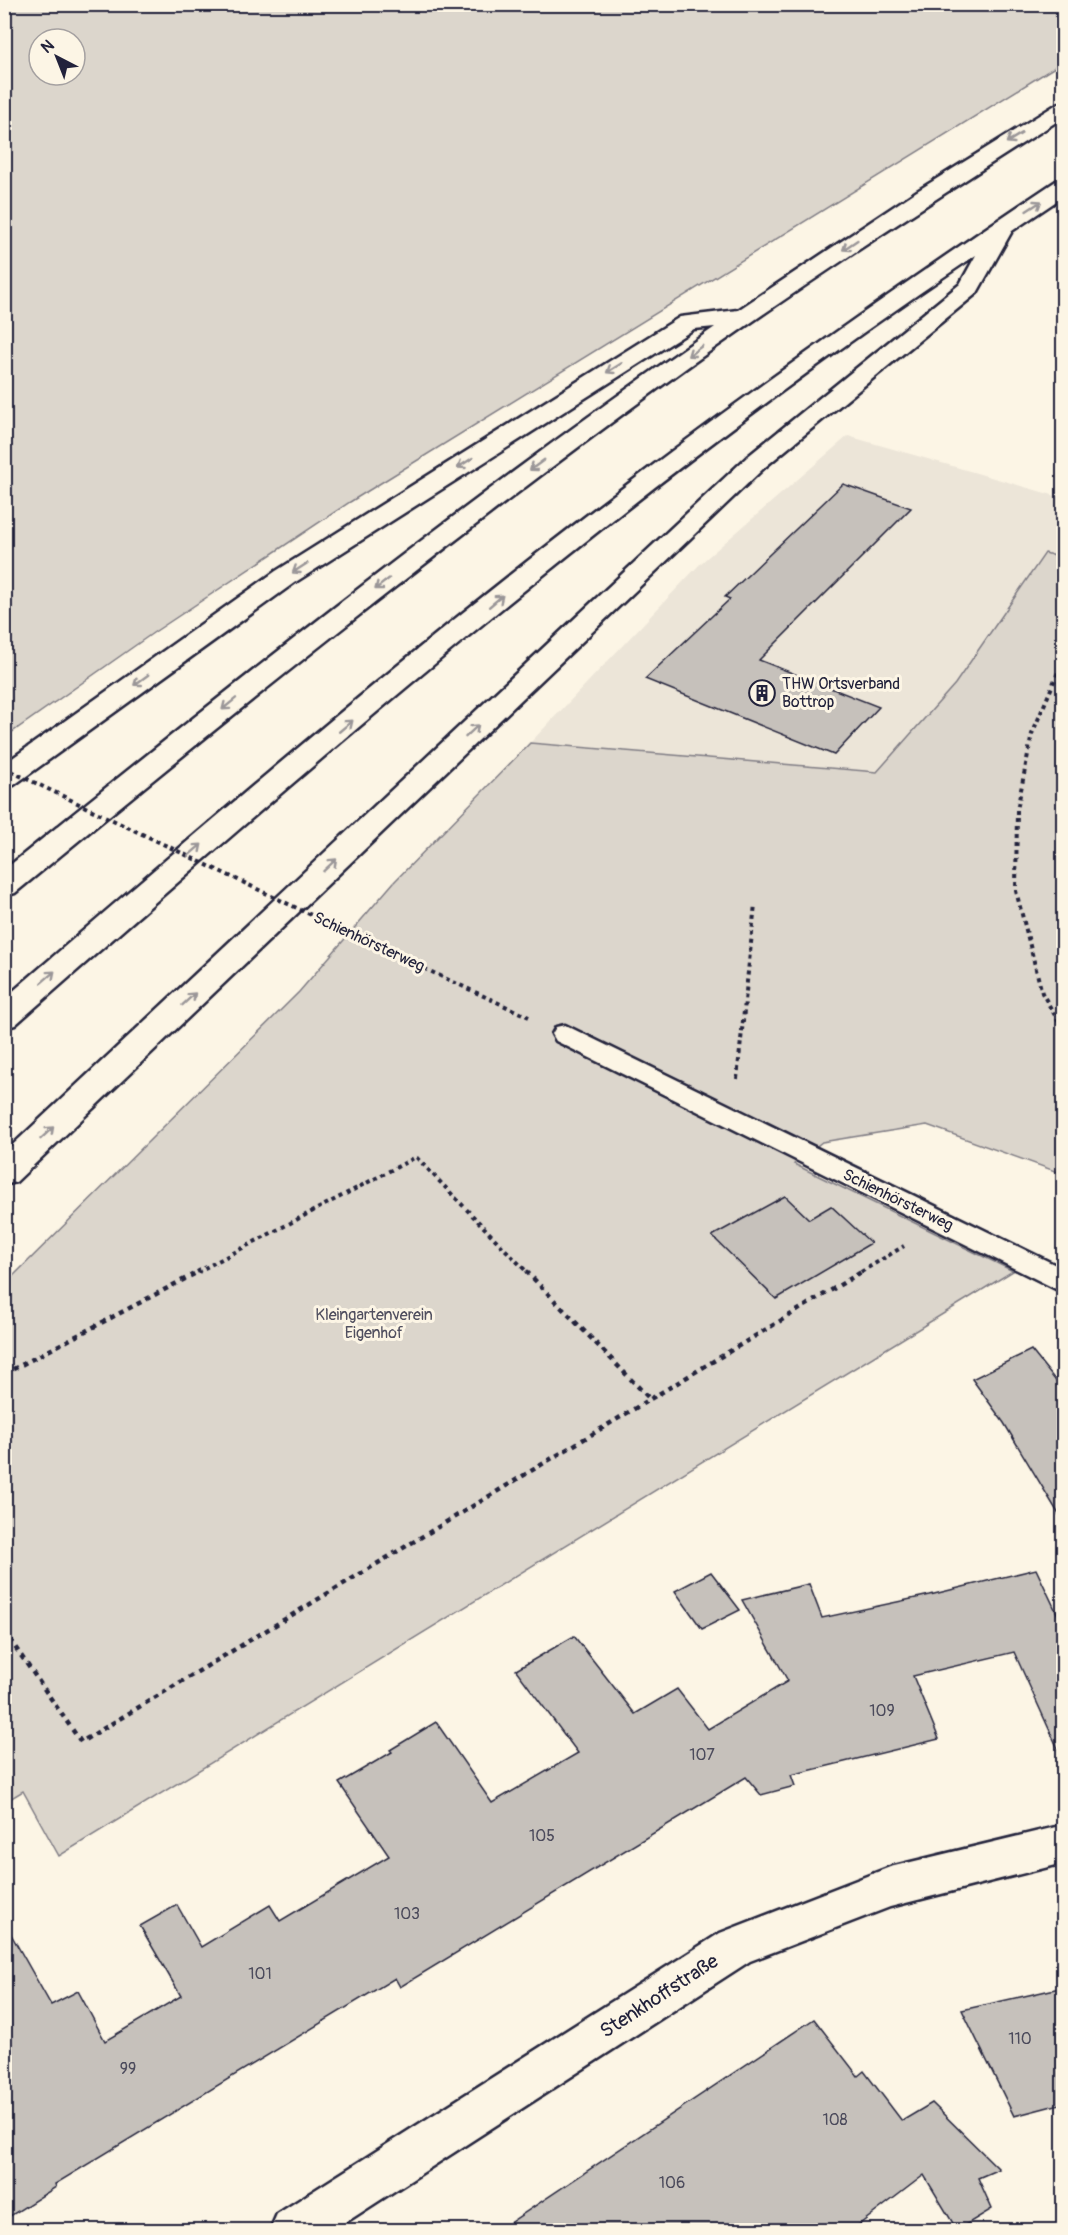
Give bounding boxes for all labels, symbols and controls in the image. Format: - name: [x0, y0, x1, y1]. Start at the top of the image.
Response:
- north arrow: [27, 27, 87, 87]
- text: N: [37, 35, 58, 58]
- one-way arrow: [1006, 133, 1023, 145]
- one-way arrow: [1025, 200, 1042, 212]
- one-way arrow: [842, 239, 859, 251]
- one-way arrow: [688, 345, 704, 357]
- one-way arrow: [606, 363, 623, 375]
- one-way arrow: [456, 456, 473, 469]
- one-way arrow: [530, 459, 546, 471]
- one-way arrow: [292, 562, 309, 574]
- one-way arrow: [374, 577, 390, 590]
- one-way arrow: [488, 595, 504, 608]
- one-way arrow: [134, 674, 150, 687]
- place label: THW Ortsverband Bottrop: [782, 674, 900, 712]
- building icon: THW Ortsverband Bottrop: [747, 678, 777, 708]
- one-way arrow: [222, 697, 237, 711]
- one-way arrow: [338, 720, 354, 733]
- one-way arrow: [464, 724, 479, 738]
- one-way arrow: [187, 843, 202, 857]
- one-way arrow: [323, 857, 338, 872]
- street label: Schienhörsterweg: [310, 907, 428, 977]
- one-way arrow: [40, 970, 55, 984]
- one-way arrow: [181, 991, 196, 1006]
- one-way arrow: [39, 1126, 54, 1140]
- street label: Schienhörsterweg: [839, 1165, 957, 1235]
- park label: Kleingartenverein Eigenhof: [315, 1305, 433, 1343]
- house number: 109: [869, 1701, 895, 1721]
- house number: 107: [689, 1745, 715, 1765]
- house number: 105: [529, 1826, 555, 1846]
- house number: 103: [394, 1904, 420, 1924]
- street label: Stenkhoffstraße: [595, 1948, 723, 2044]
- house number: 101: [248, 1964, 272, 1984]
- house number: 110: [1008, 2029, 1032, 2049]
- house number: 99: [120, 2059, 136, 2079]
- house number: 108: [822, 2110, 848, 2130]
- house number: 106: [659, 2173, 685, 2193]

